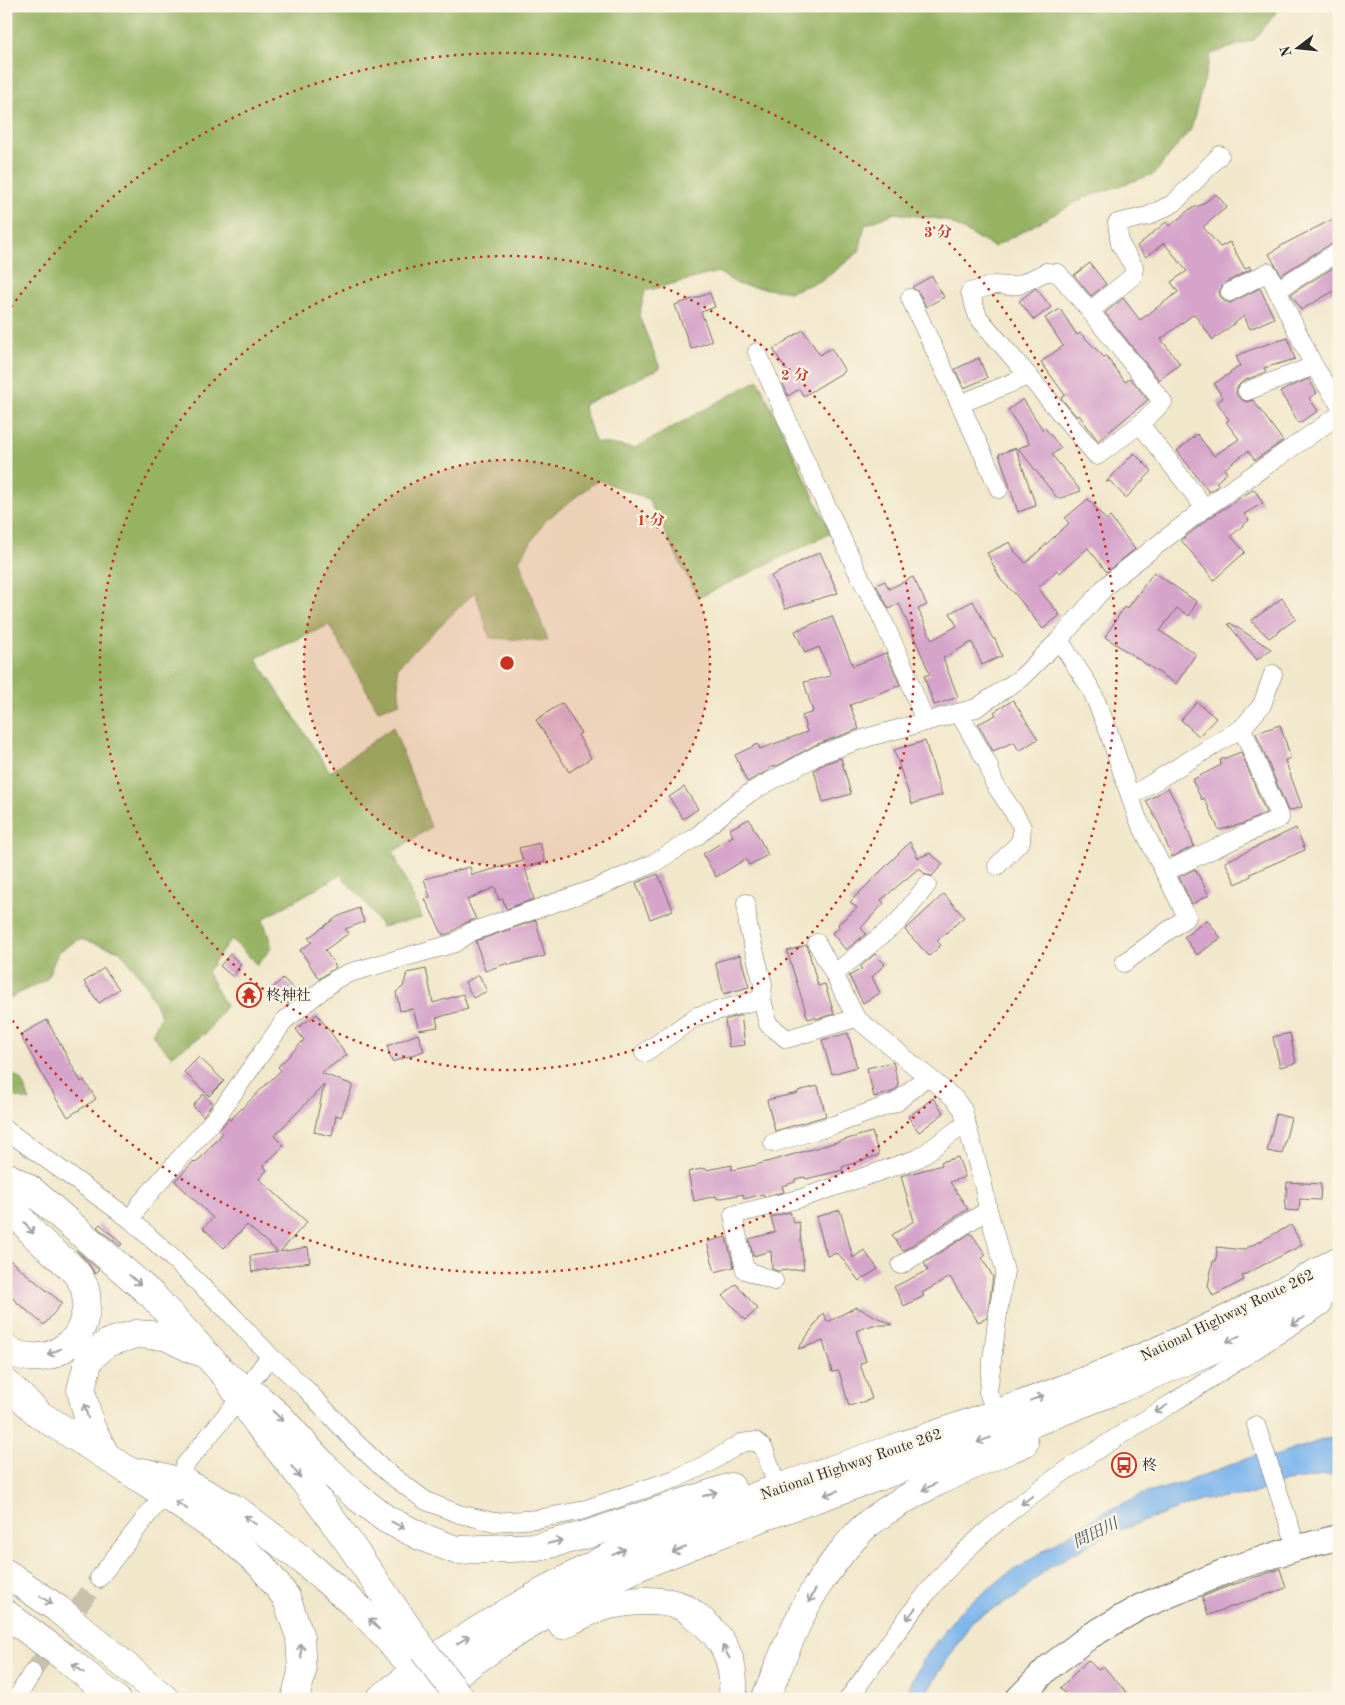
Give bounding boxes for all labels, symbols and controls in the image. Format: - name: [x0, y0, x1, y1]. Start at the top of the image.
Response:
- north arrow: [1272, 22, 1322, 72]
- text: N: [1278, 44, 1295, 58]
- text: 3 分: [924, 224, 952, 241]
- text: 2 分: [781, 367, 809, 384]
- text: 1 分: [637, 512, 665, 529]
- centre of rings: [498, 654, 516, 672]
- temple icon: 柊神社: [236, 982, 262, 1008]
- place label: 柊神社: [266, 987, 311, 1004]
- one-way arrow: [23, 1221, 34, 1234]
- street label: National Highway Route 262: [1139, 1268, 1317, 1365]
- one-way arrow: [129, 1274, 142, 1286]
- one-way arrow: [1291, 1316, 1305, 1327]
- one-way arrow: [1226, 1334, 1241, 1344]
- one-way arrow: [47, 1348, 62, 1357]
- one-way arrow: [1029, 1393, 1044, 1403]
- one-way arrow: [81, 1404, 91, 1420]
- one-way arrow: [1155, 1405, 1169, 1415]
- one-way arrow: [272, 1410, 284, 1422]
- street label: National Highway Route 262: [759, 1427, 944, 1504]
- one-way arrow: [977, 1436, 992, 1445]
- bus stop icon: 柊: [1111, 1452, 1137, 1478]
- place label: 柊: [1142, 1457, 1157, 1474]
- one-way arrow: [291, 1465, 302, 1478]
- one-way arrow: [922, 1483, 937, 1492]
- one-way arrow: [701, 1489, 717, 1499]
- one-way arrow: [824, 1489, 839, 1498]
- one-way arrow: [1020, 1495, 1034, 1505]
- one-way arrow: [174, 1500, 188, 1510]
- water label: 問田川: [1070, 1513, 1123, 1552]
- one-way arrow: [244, 1514, 257, 1525]
- one-way arrow: [390, 1521, 405, 1530]
- one-way arrow: [546, 1537, 562, 1547]
- one-way arrow: [672, 1546, 687, 1556]
- one-way arrow: [612, 1547, 627, 1557]
- one-way arrow: [807, 1588, 817, 1603]
- one-way arrow: [39, 1595, 53, 1605]
- one-way arrow: [906, 1607, 917, 1620]
- one-way arrow: [368, 1618, 380, 1630]
- one-way arrow: [455, 1635, 469, 1645]
- one-way arrow: [296, 1643, 305, 1659]
- one-way arrow: [721, 1644, 731, 1659]
- one-way arrow: [72, 1663, 85, 1674]

